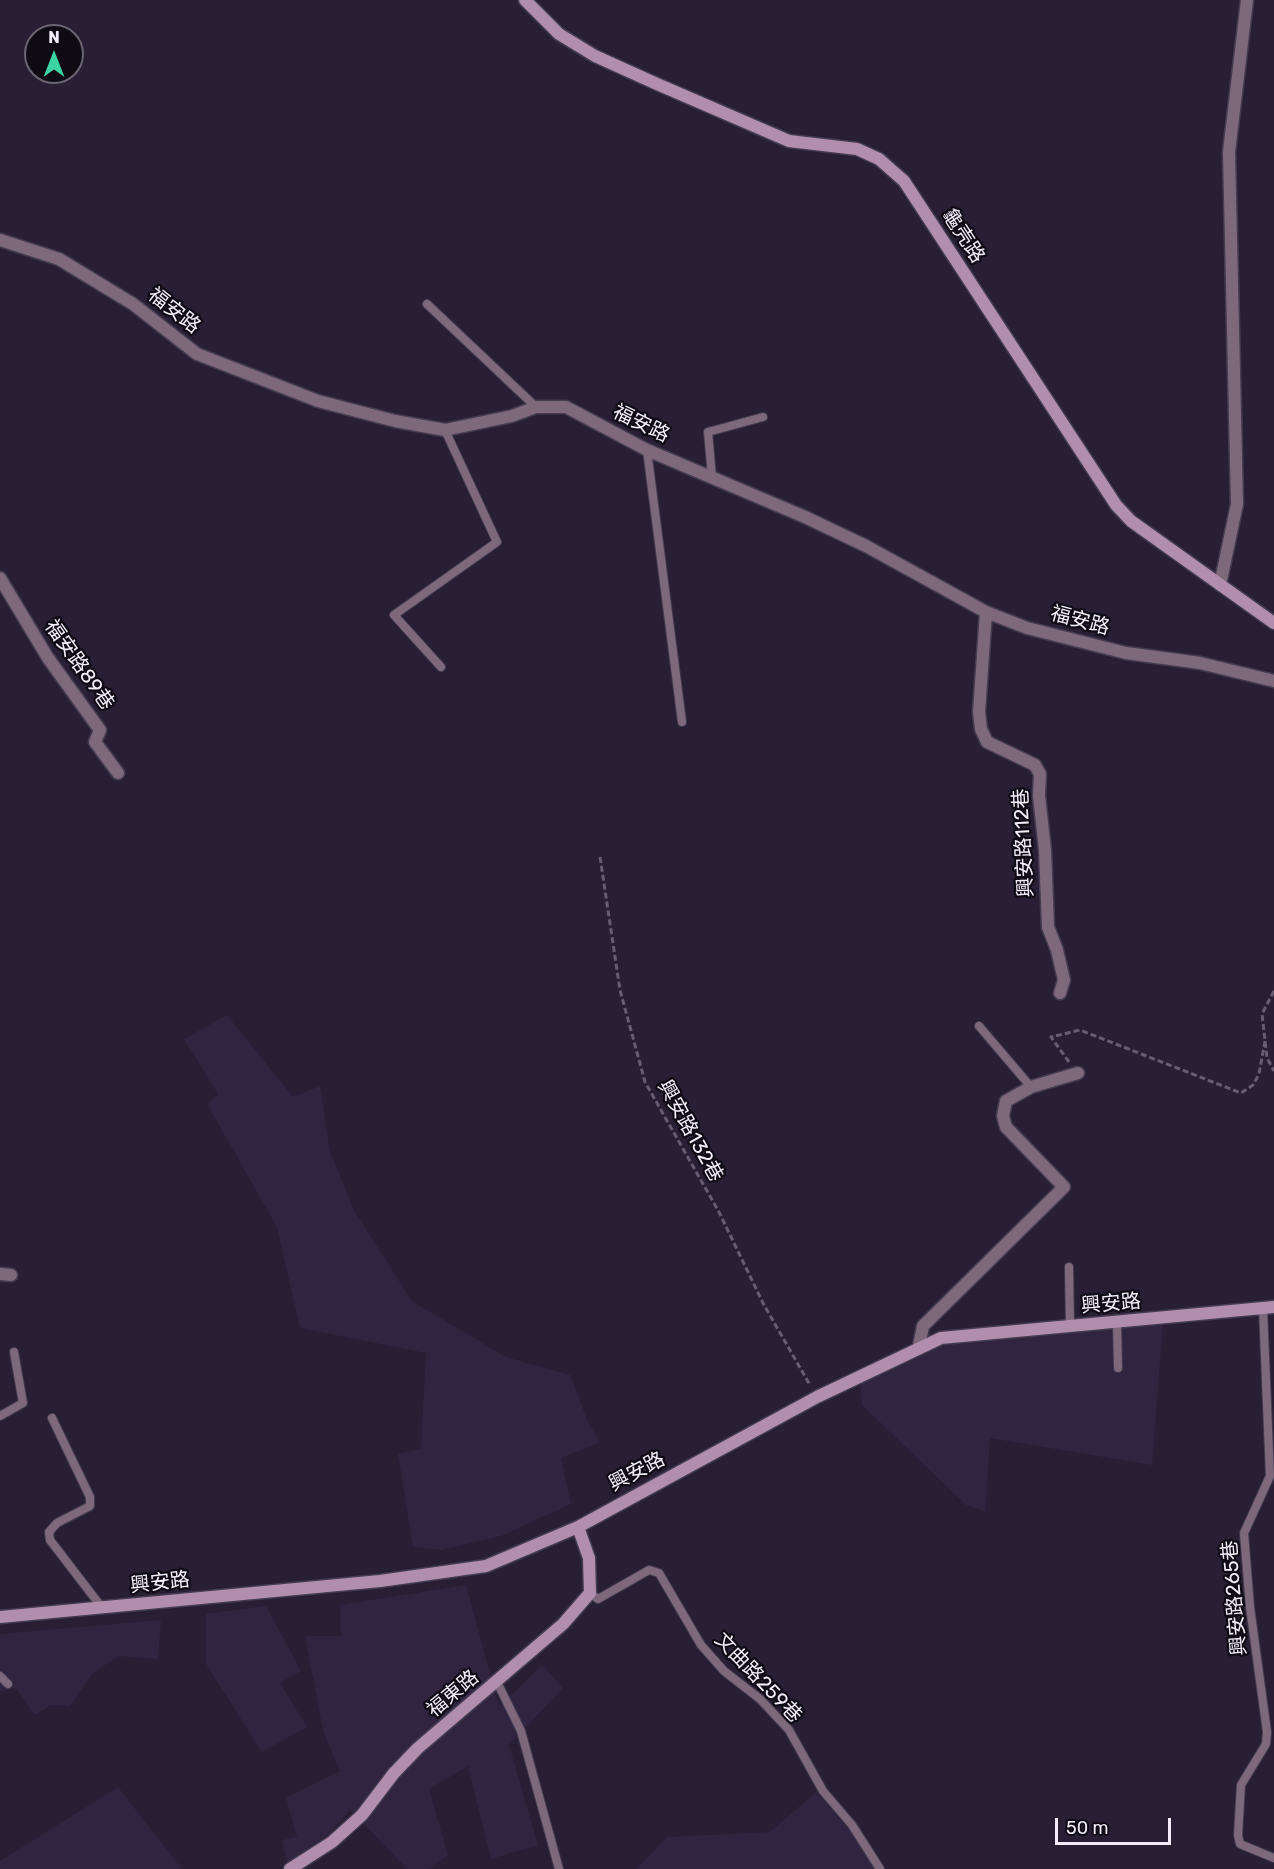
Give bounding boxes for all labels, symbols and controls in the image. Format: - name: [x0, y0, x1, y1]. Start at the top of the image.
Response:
- north arrow: [24, 24, 84, 84]
- text: N: [48, 28, 60, 47]
- street label: 龜壳路: [937, 204, 989, 268]
- street label: 福安路: [143, 283, 205, 339]
- street label: 福安路: [609, 400, 673, 448]
- street label: 福安路: [1048, 602, 1112, 640]
- street label: 福安路89巷: [39, 615, 119, 715]
- street label: 興安路112巷: [1009, 788, 1039, 898]
- street label: 興安路132巷: [652, 1076, 728, 1186]
- street label: 興安路: [1080, 1289, 1142, 1319]
- street label: 興安路: [605, 1447, 669, 1497]
- street label: 興安路265巷: [1218, 1539, 1252, 1657]
- street label: 興安路: [129, 1568, 191, 1598]
- street label: 文曲路259巷: [709, 1628, 807, 1728]
- street label: 福東路: [422, 1666, 484, 1722]
- scale bar: [1058, 1806, 1174, 1844]
- text: 50 m: [1066, 1817, 1109, 1839]

